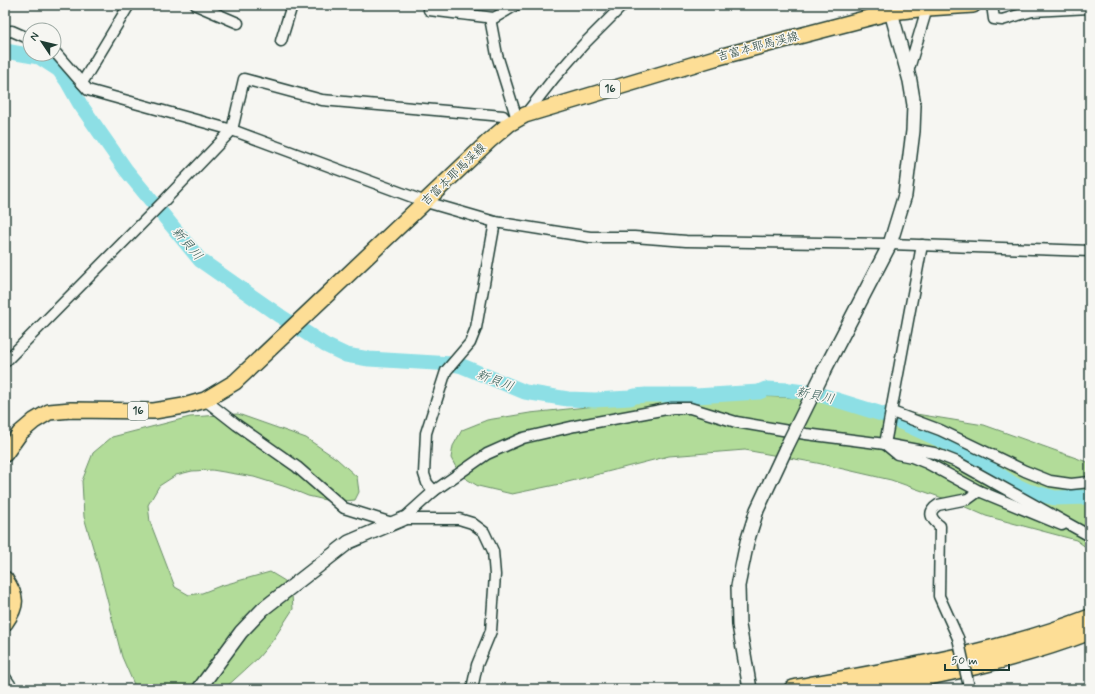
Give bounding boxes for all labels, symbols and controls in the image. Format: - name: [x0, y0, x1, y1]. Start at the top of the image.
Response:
- north arrow: [22, 22, 62, 62]
- street label: 吉富本耶馬渓線: [715, 28, 801, 66]
- text: N: [27, 30, 42, 44]
- road number: 16: [600, 80, 620, 98]
- street label: 吉富本耶馬渓線: [418, 140, 490, 210]
- water label: 新貝川: [168, 224, 206, 264]
- water label: 新貝川: [474, 366, 516, 396]
- water label: 新貝川: [794, 384, 836, 408]
- road number: 16: [128, 402, 148, 420]
- scale bar: [945, 646, 1009, 672]
- text: 50 m: [951, 653, 978, 669]

